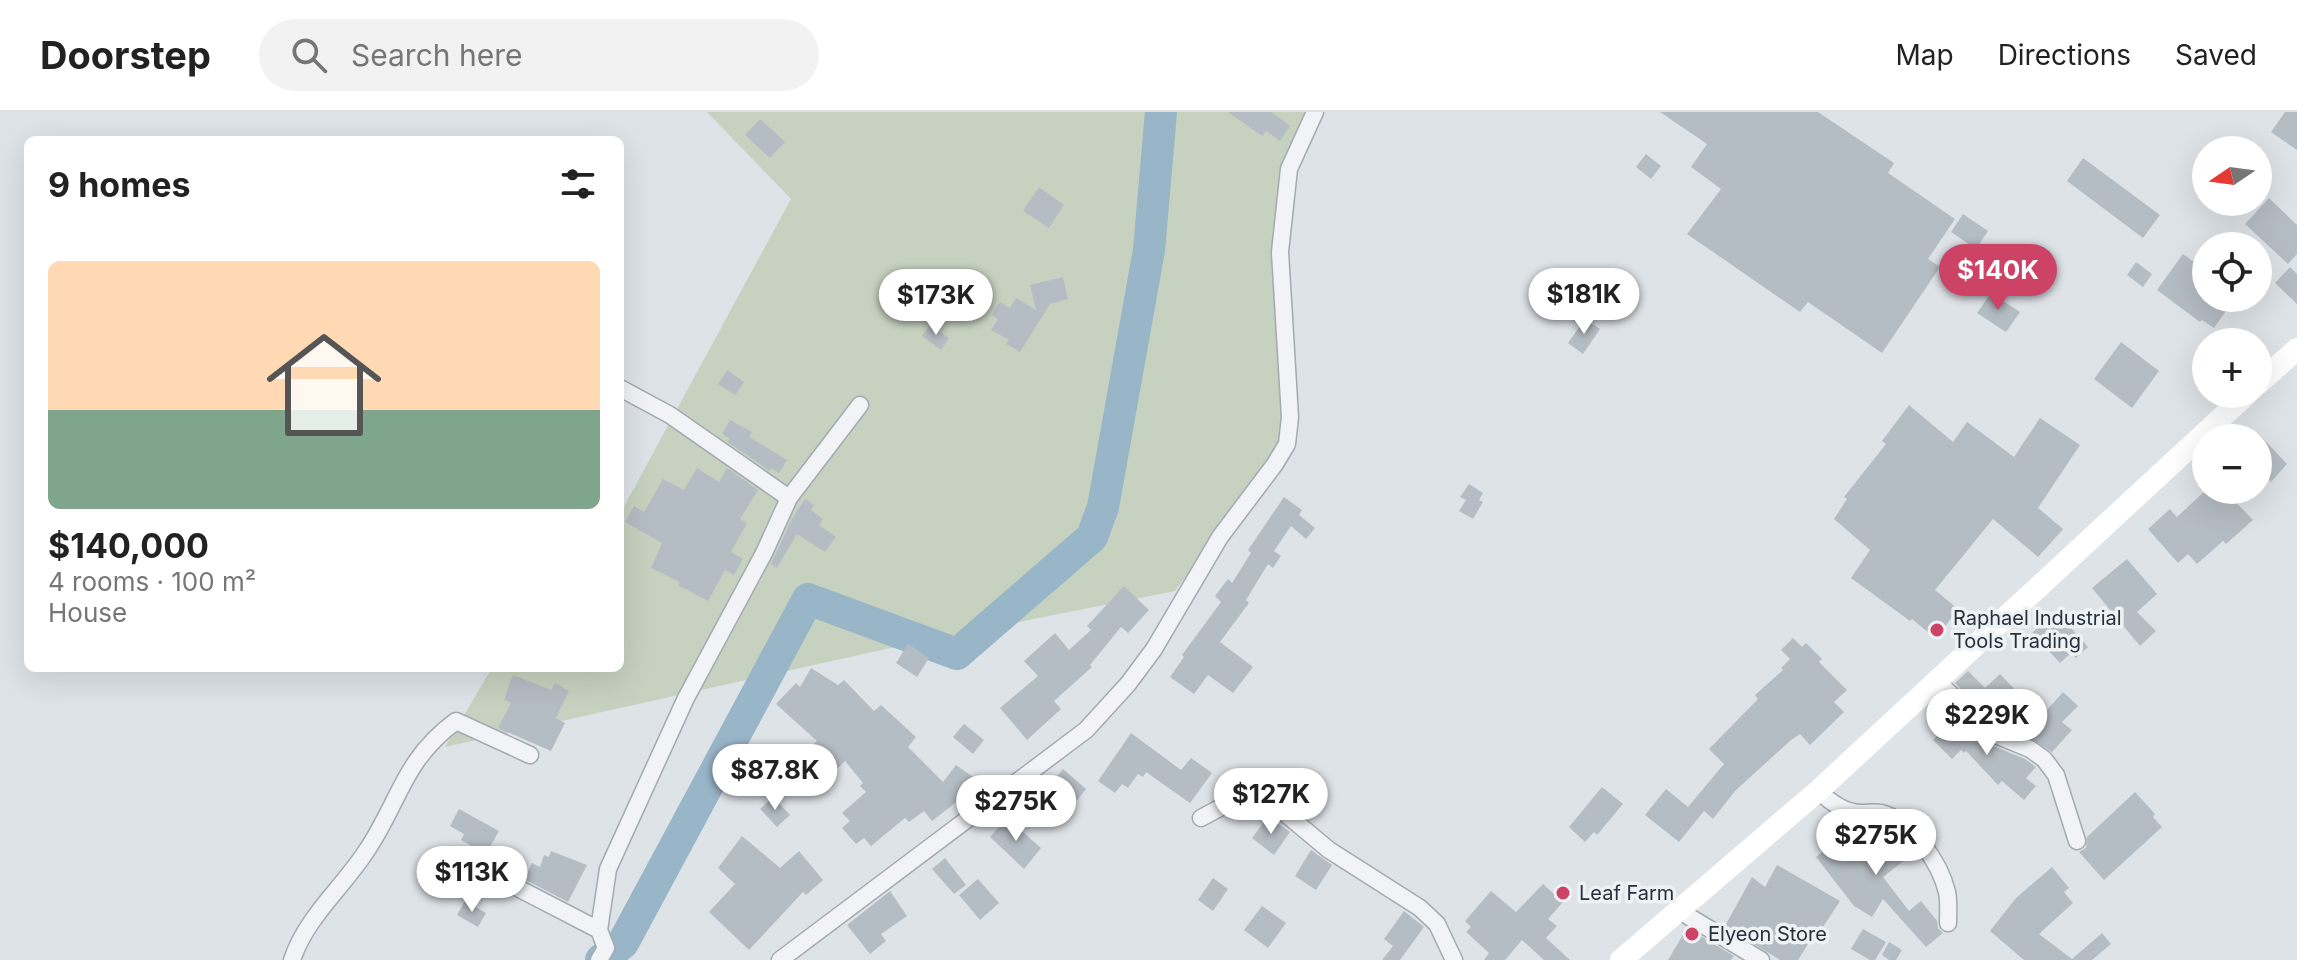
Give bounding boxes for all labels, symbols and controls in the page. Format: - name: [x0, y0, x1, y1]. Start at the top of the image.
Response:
- search box: [259, 19, 819, 91]
- text: Doorstep: [40, 32, 211, 78]
- icon: search: [287, 33, 331, 77]
- text: Search here: [351, 37, 522, 73]
- text: Map: [1895, 38, 1954, 72]
- text: Directions: [1998, 38, 2131, 72]
- text: Saved: [2175, 38, 2257, 72]
- north arrow: [2192, 136, 2272, 216]
- map controls: [2192, 136, 2272, 504]
- icon: filters: [556, 162, 600, 206]
- text: 9 homes: [48, 164, 190, 205]
- button: locate: [2192, 232, 2272, 312]
- pin: $140K: [1942, 244, 2054, 312]
- text: $140K: [1957, 254, 2039, 285]
- pin: $181K: [1528, 268, 1640, 336]
- pin: $173K: [880, 269, 992, 337]
- text: $181K: [1546, 278, 1622, 309]
- text: $173K: [897, 279, 975, 310]
- icon: home: [252, 313, 396, 457]
- button: +: [2192, 328, 2272, 408]
- button: −: [2192, 424, 2272, 504]
- text: $140,000: [48, 525, 209, 566]
- text: 4 rooms · 100 m²: [48, 566, 256, 597]
- text: House: [48, 597, 127, 628]
- place label: Raphael Industrial Tools Trading: [1953, 606, 2122, 653]
- marker: Raphael Industrial Tools Trading: [1928, 621, 1946, 639]
- pin: $229K: [1931, 689, 2043, 757]
- text: $229K: [1944, 699, 2030, 730]
- pin: $87.8K: [710, 744, 840, 812]
- text: $87.8K: [730, 754, 820, 785]
- pin: $127K: [1215, 768, 1327, 836]
- pin: $275K: [960, 775, 1072, 843]
- text: $127K: [1232, 778, 1310, 809]
- text: $275K: [974, 785, 1058, 816]
- pin: $275K: [1820, 809, 1932, 877]
- text: $275K: [1834, 819, 1918, 850]
- pin: $113K: [416, 846, 528, 914]
- text: $113K: [435, 856, 509, 887]
- place label: Leaf Farm: [1579, 881, 1674, 905]
- marker: Leaf Farm: [1554, 884, 1572, 902]
- place label: Elyeon Store: [1708, 922, 1827, 946]
- marker: Elyeon Store: [1683, 925, 1701, 943]

